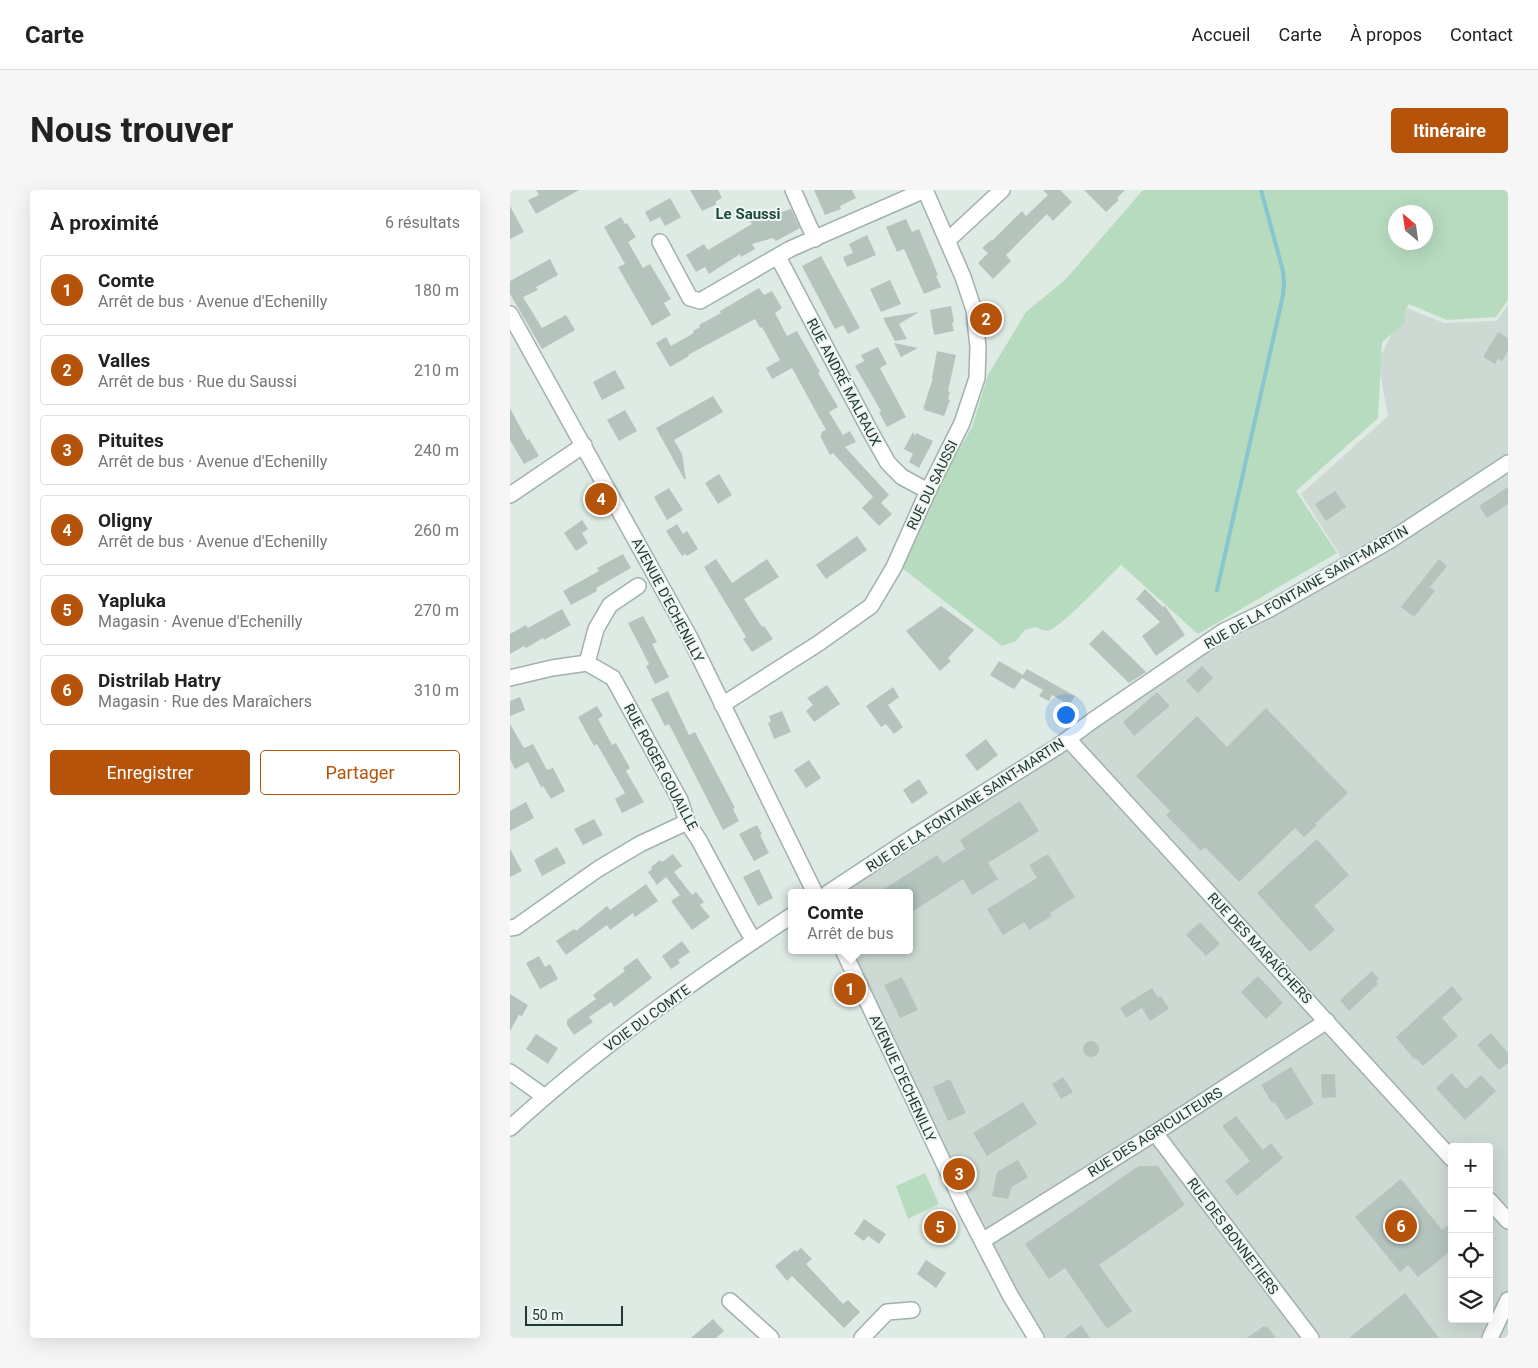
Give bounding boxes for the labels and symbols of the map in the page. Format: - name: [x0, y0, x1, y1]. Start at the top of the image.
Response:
- district label: Le Saussi: [716, 205, 781, 223]
- north arrow: [1388, 205, 1433, 250]
- pin: 2: [970, 300, 1002, 338]
- street label: RUE ANDRÉ MALRAUX: [804, 315, 885, 449]
- street label: RUE DU SAUSSI: [903, 438, 961, 532]
- pin: 4: [585, 480, 617, 518]
- street label: RUE DE LA FONTAINE SAINT-MARTIN: [1201, 522, 1411, 652]
- street label: AVENUE D'ECHENILLY: [628, 535, 708, 665]
- street label: RUE ROGER GOUAILLE: [621, 701, 701, 833]
- your location: [1053, 702, 1079, 728]
- street label: RUE DE LA FONTAINE SAINT-MARTIN: [863, 735, 1067, 875]
- street label: RUE DES MARAÎCHERS: [1205, 889, 1316, 1007]
- pin: 1: [834, 970, 866, 1008]
- street label: VOIE DU COMTE: [601, 981, 693, 1055]
- street label: AVENUE D'ECHENILLY: [867, 1012, 940, 1145]
- street label: RUE DES AGRICULTEURS: [1085, 1084, 1225, 1180]
- pin: 3: [943, 1155, 975, 1193]
- street label: RUE DES BONNETIERS: [1184, 1175, 1282, 1297]
- pin: 6: [1385, 1207, 1417, 1245]
- pin: 5: [924, 1208, 956, 1246]
- scale bar: [525, 1303, 622, 1326]

